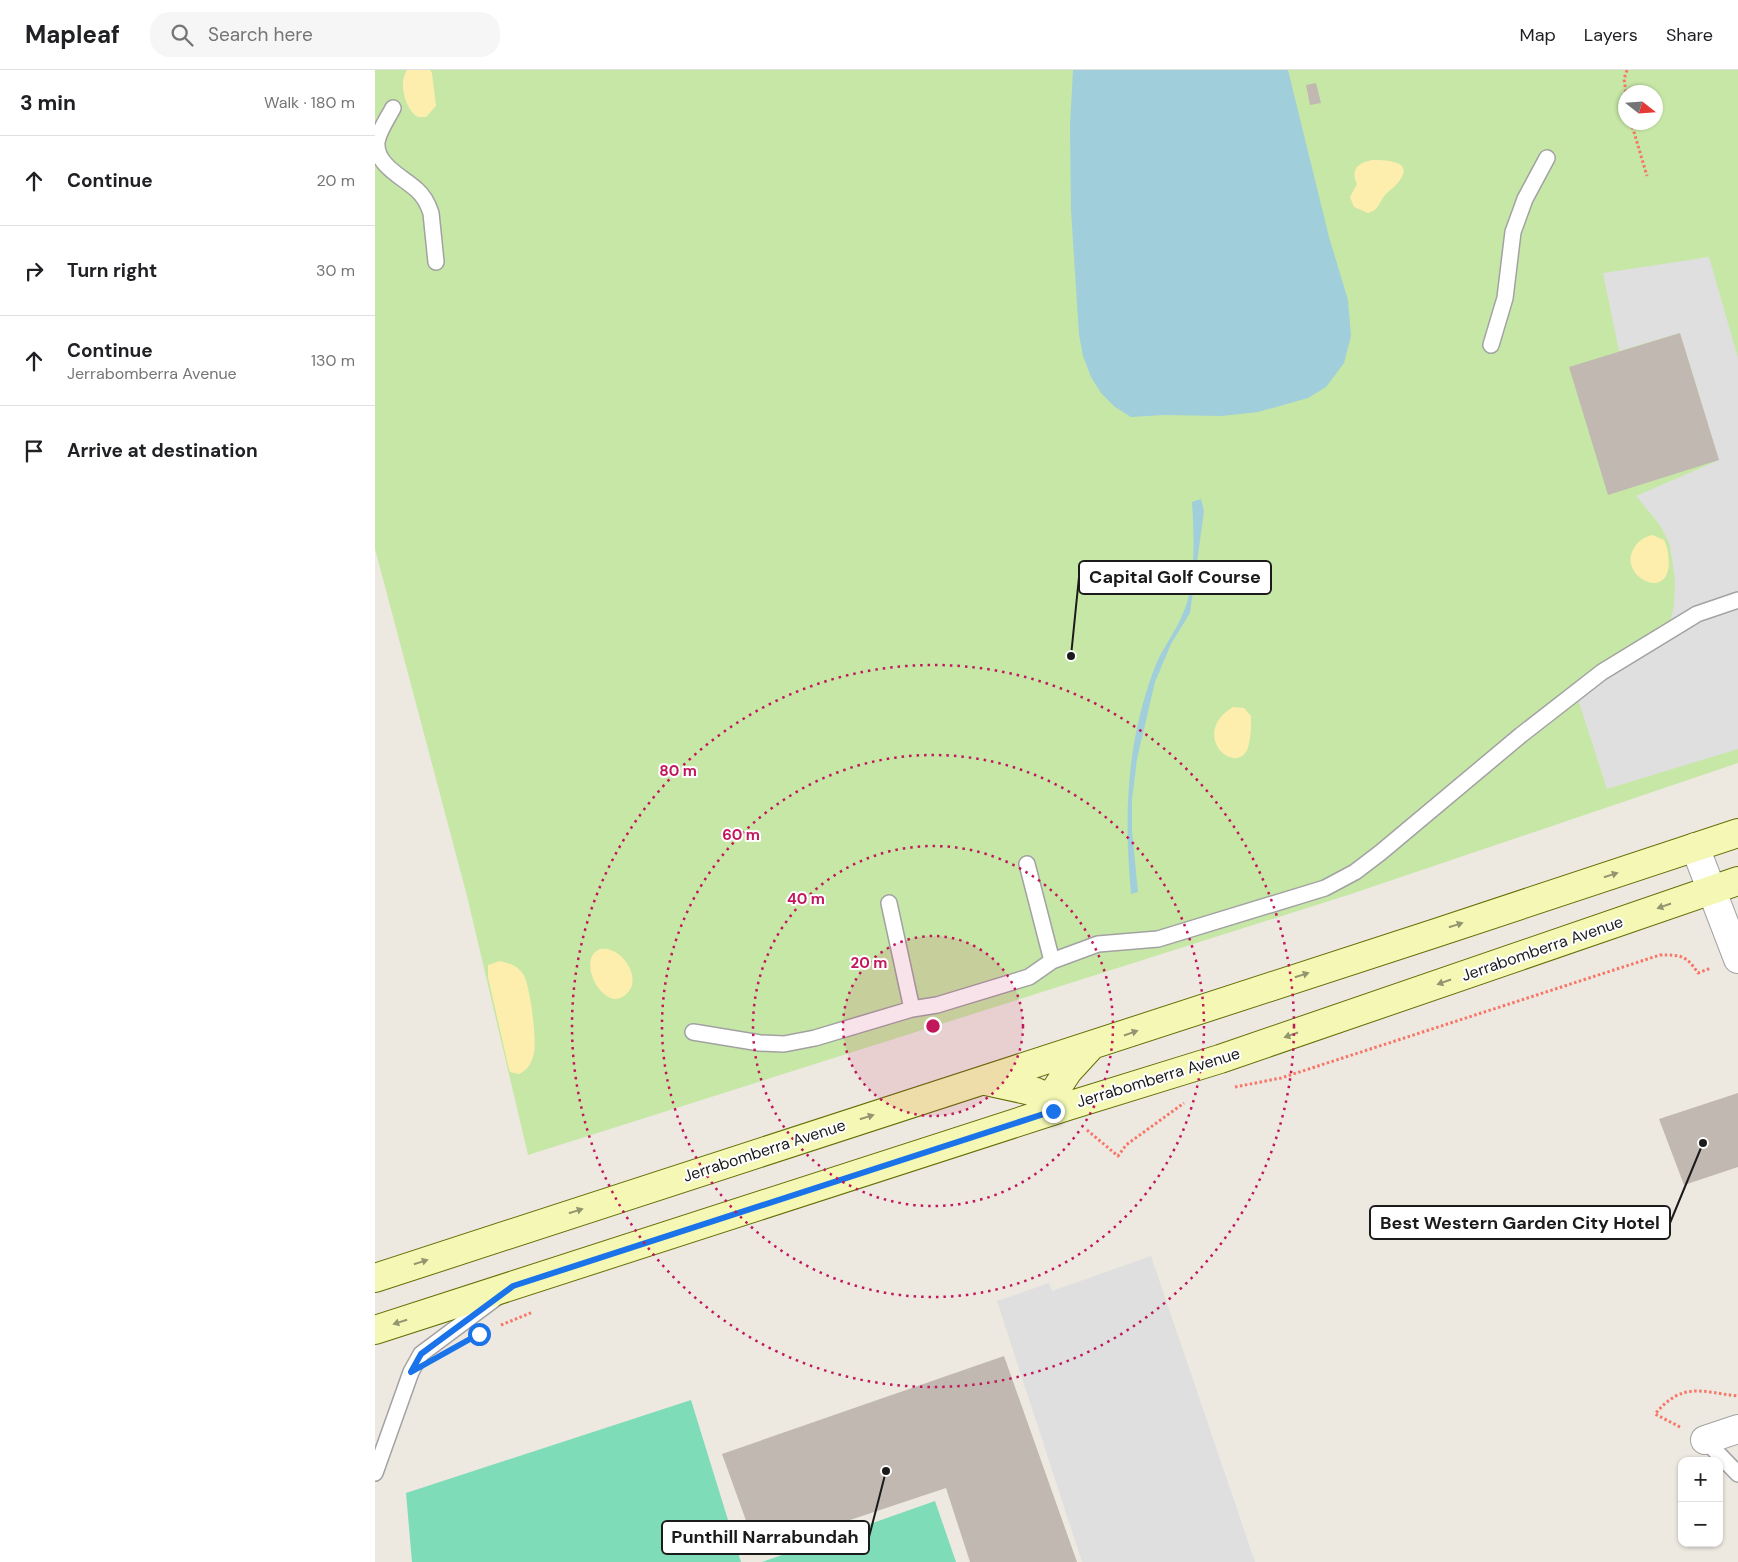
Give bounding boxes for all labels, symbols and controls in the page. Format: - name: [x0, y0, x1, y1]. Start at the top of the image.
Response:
- search box: [150, 12, 500, 57]
- text: Mapleaf: [25, 19, 120, 50]
- icon: search: [168, 21, 196, 49]
- text: Search here: [208, 22, 313, 47]
- text: Map: [1520, 23, 1556, 47]
- text: Layers: [1584, 23, 1638, 47]
- text: Share: [1666, 23, 1713, 47]
- north arrow: [1618, 85, 1663, 130]
- text: 3 min: [20, 89, 76, 117]
- text: Walk · 180 m: [264, 92, 355, 113]
- icon: ahead: [20, 167, 48, 195]
- text: Continue: [67, 168, 153, 193]
- text: 20 m: [316, 170, 355, 191]
- icon: right: [20, 257, 48, 285]
- text: Turn right: [67, 258, 157, 283]
- text: 30 m: [316, 260, 355, 281]
- text: Continue: [67, 338, 153, 363]
- icon: ahead: [20, 347, 48, 375]
- text: 130 m: [311, 350, 355, 371]
- text: Jerrabomberra Avenue: [67, 363, 237, 384]
- icon: arrive: [20, 437, 48, 465]
- text: Arrive at destination: [67, 438, 258, 463]
- callout: Capital Golf Course: [1079, 561, 1271, 594]
- text: Capital Golf Course: [1089, 565, 1261, 589]
- text: 80 m: [659, 761, 697, 781]
- text: 60 m: [722, 825, 760, 845]
- one-way arrow: [1604, 870, 1619, 878]
- text: 40 m: [787, 889, 825, 909]
- one-way arrow: [1656, 902, 1671, 910]
- street label: Jerrabomberra Avenue: [1459, 911, 1626, 986]
- one-way arrow: [1449, 921, 1464, 928]
- text: 20 m: [851, 953, 887, 973]
- one-way arrow: [1294, 971, 1309, 979]
- one-way arrow: [1436, 978, 1451, 986]
- centre of rings: [924, 1017, 942, 1035]
- one-way arrow: [1123, 1028, 1138, 1036]
- one-way arrow: [1283, 1031, 1298, 1039]
- street label: Jerrabomberra Avenue: [1074, 1043, 1242, 1112]
- route end: [1042, 1100, 1065, 1123]
- one-way arrow: [860, 1113, 875, 1121]
- street label: Jerrabomberra Avenue: [680, 1114, 848, 1187]
- callout: Best Western Garden City Hotel: [1370, 1206, 1670, 1239]
- one-way arrow: [568, 1207, 583, 1214]
- text: Best Western Garden City Hotel: [1380, 1211, 1660, 1235]
- one-way arrow: [414, 1258, 429, 1266]
- one-way arrow: [392, 1318, 407, 1326]
- route start: [468, 1323, 491, 1346]
- map controls: [1678, 1457, 1723, 1547]
- button: +: [1678, 1457, 1723, 1502]
- button: −: [1678, 1502, 1723, 1547]
- callout: Punthill Narrabundah: [662, 1521, 869, 1554]
- text: Punthill Narrabundah: [671, 1525, 859, 1549]

